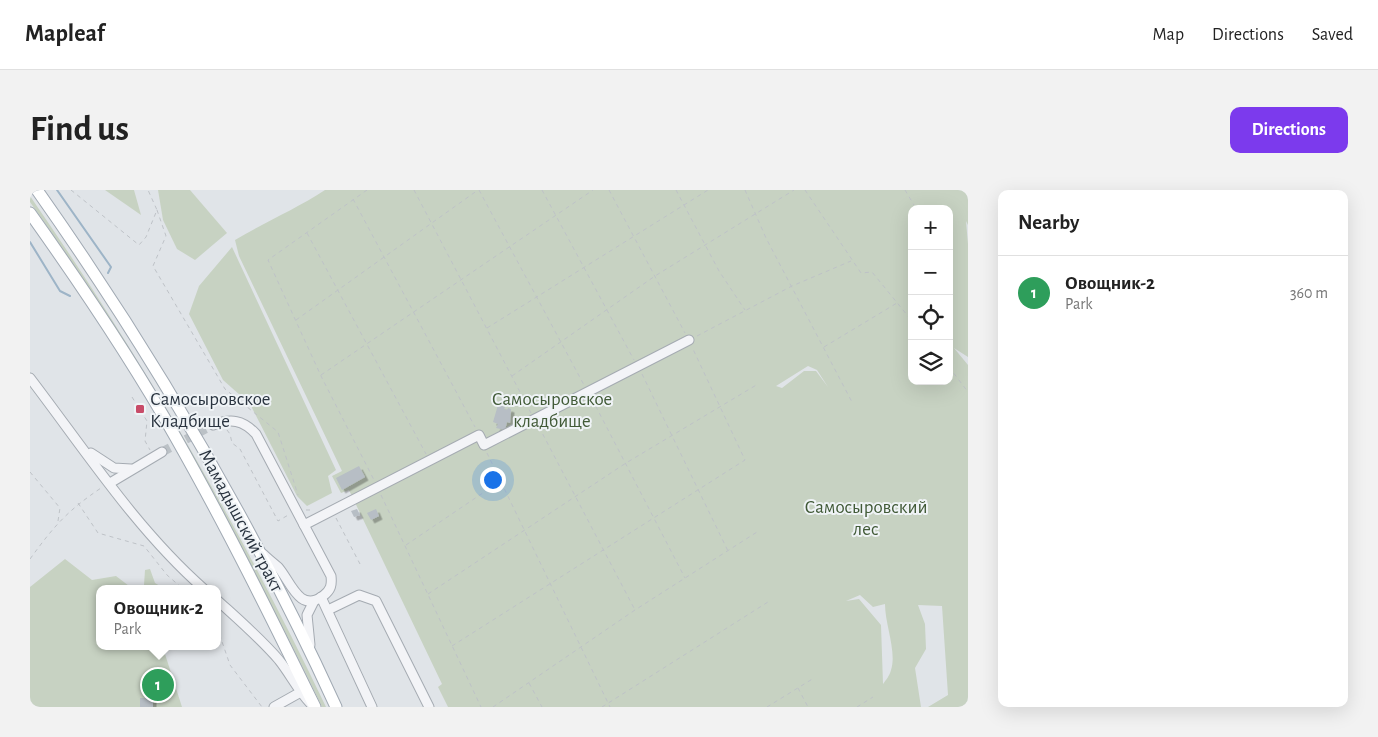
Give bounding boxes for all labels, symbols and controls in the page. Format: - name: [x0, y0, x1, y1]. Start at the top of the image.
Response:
- text: Mapleaf: [25, 22, 105, 46]
- text: Map: [1153, 26, 1184, 44]
- text: Directions: [1212, 26, 1284, 44]
- text: Saved: [1312, 26, 1353, 44]
- button: Directions: [1230, 107, 1348, 153]
- text: Find us: [30, 112, 129, 147]
- map controls: [908, 205, 953, 385]
- button: +: [908, 205, 953, 250]
- text: Nearby: [1018, 212, 1079, 233]
- button: −: [908, 250, 953, 295]
- text: Овощник-2: [1065, 274, 1155, 293]
- text: 1: [1031, 285, 1037, 301]
- text: 360 m: [1290, 285, 1328, 301]
- button: locate: [908, 295, 953, 340]
- text: Park: [1065, 296, 1093, 312]
- button: layers: [908, 340, 953, 385]
- place label: Самосыровское Кладбище: [150, 390, 271, 431]
- park label: Самосыровское кладбище: [492, 390, 612, 431]
- marker: Самосыровское Кладбище: [134, 403, 146, 415]
- street label: Мамадышский тракт: [195, 446, 286, 595]
- your location: [480, 467, 506, 493]
- park label: Самосыровский лес: [805, 498, 927, 539]
- popup: [96, 585, 221, 650]
- text: Овощник-2: [114, 599, 203, 618]
- text: Park: [114, 621, 141, 637]
- pin: 1: [142, 666, 174, 704]

